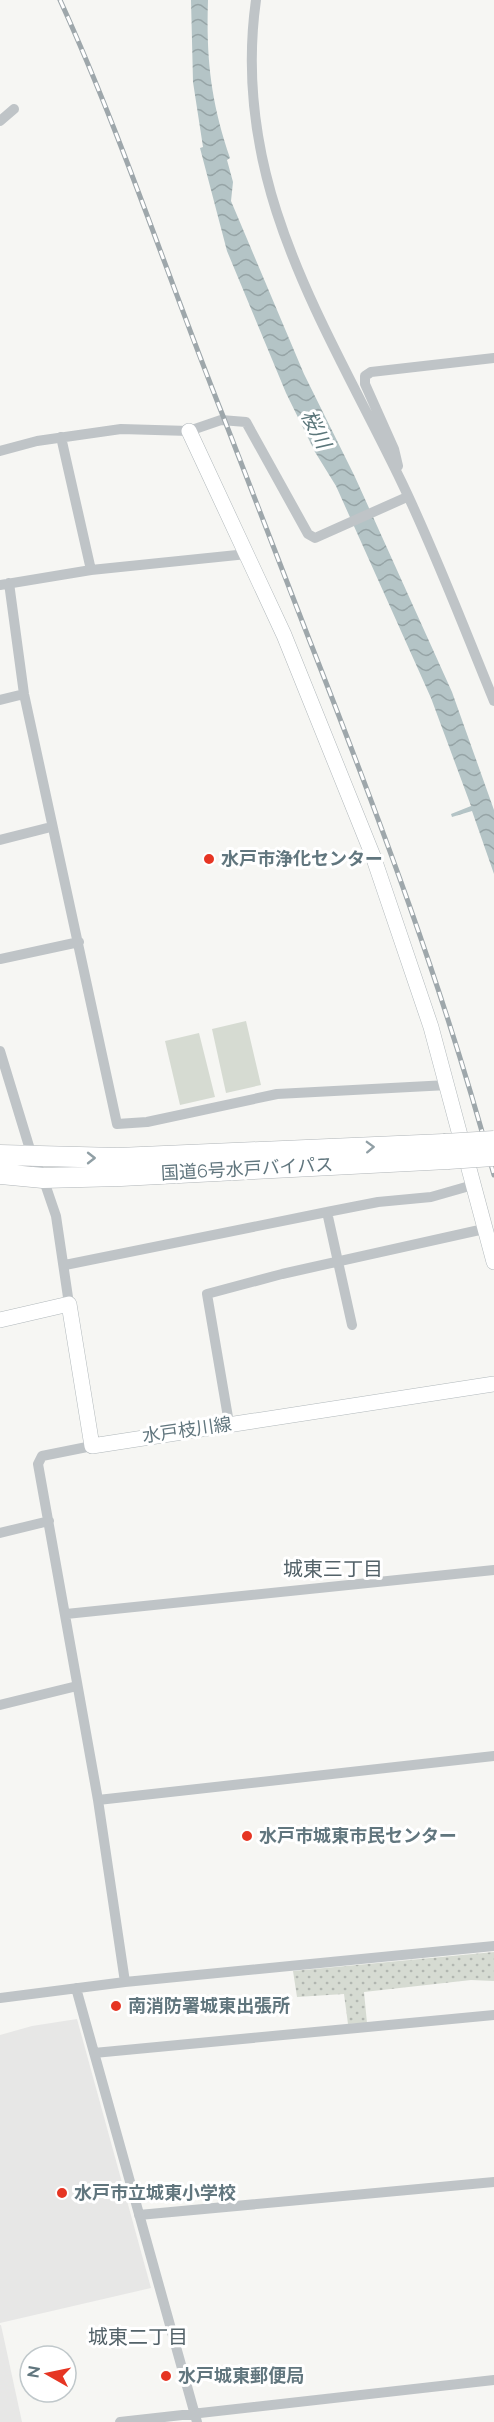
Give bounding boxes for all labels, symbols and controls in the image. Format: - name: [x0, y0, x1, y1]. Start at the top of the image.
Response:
- water label: 桜川: [296, 406, 337, 454]
- place label: 水戸市浄化センター: [221, 848, 383, 869]
- marker: 水戸市浄化センター: [202, 852, 216, 866]
- one-way arrow: [365, 1141, 374, 1154]
- one-way arrow: [86, 1152, 95, 1164]
- street label: 国道6号水戸バイパス: [160, 1154, 334, 1184]
- street label: 水戸枝川線: [141, 1413, 233, 1446]
- district label: 城東三丁目: [283, 1557, 383, 1581]
- place label: 水戸市城東市民センター: [259, 1825, 457, 1846]
- marker: 水戸市城東市民センター: [240, 1829, 254, 1843]
- place label: 南消防署城東出張所: [128, 1995, 290, 2016]
- marker: 南消防署城東出張所: [109, 1999, 123, 2013]
- place label: 水戸市立城東小学校: [74, 2182, 236, 2203]
- marker: 水戸市立城東小学校: [55, 2186, 69, 2200]
- district label: 城東二丁目: [88, 2325, 188, 2349]
- north arrow: [18, 2344, 78, 2404]
- text: N: [23, 2364, 44, 2379]
- place label: 水戸城東郵便局: [178, 2365, 304, 2386]
- marker: 水戸城東郵便局: [159, 2369, 173, 2383]

